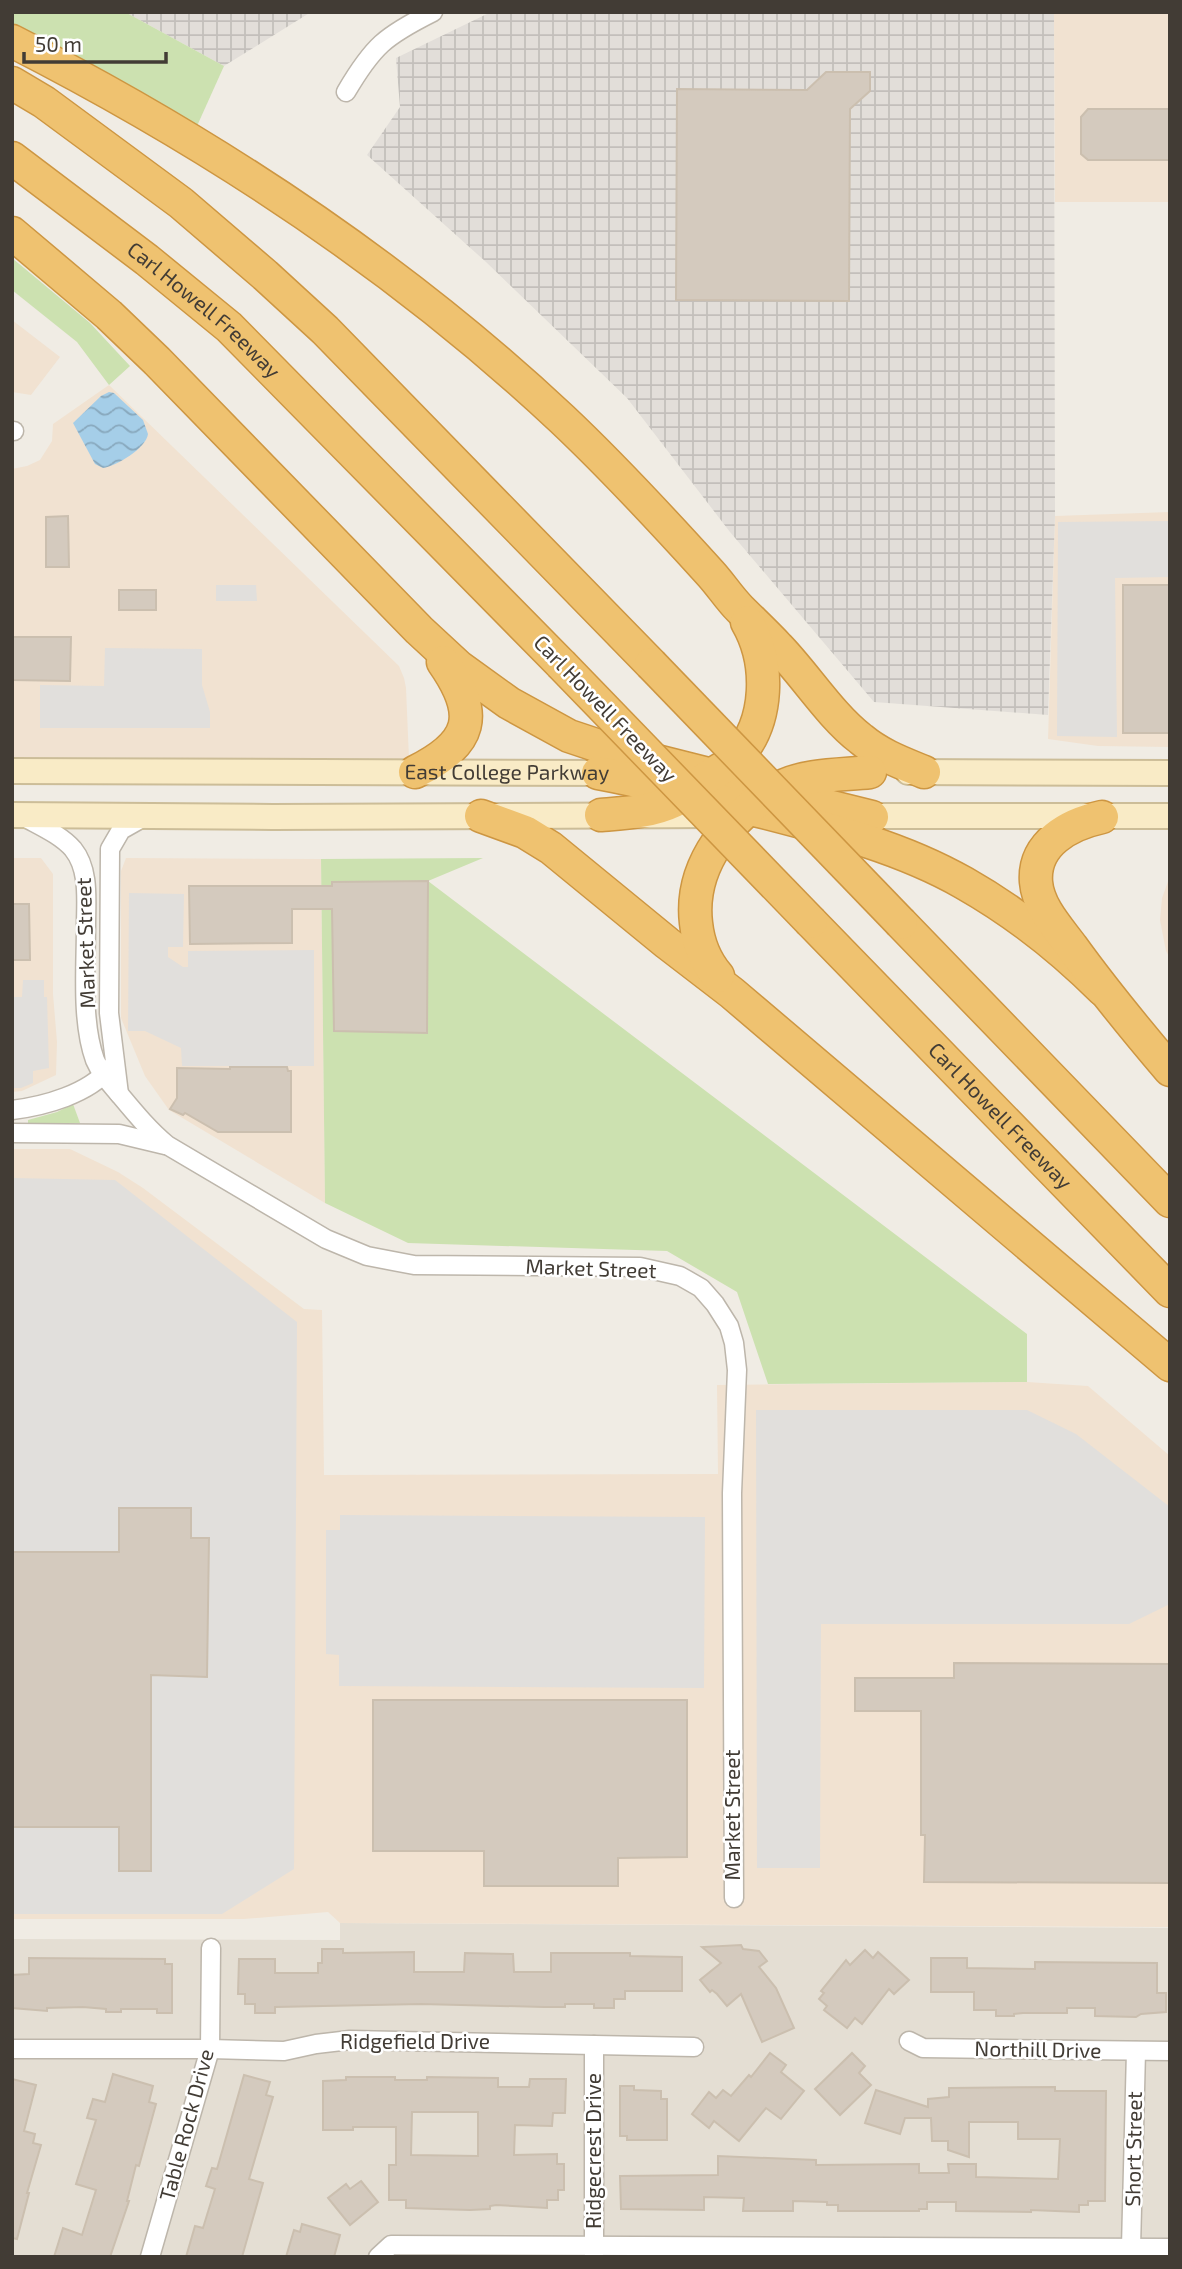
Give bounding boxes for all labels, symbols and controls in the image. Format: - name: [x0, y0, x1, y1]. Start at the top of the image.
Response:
- scale bar: [24, 21, 166, 65]
- text: 50 m: [35, 31, 82, 56]
- street label: Carl Howell Freeway: [123, 236, 286, 383]
- street label: Carl Howell Freeway: [529, 629, 683, 787]
- street label: East College Parkway: [405, 758, 609, 784]
- street label: Market Street: [70, 877, 99, 1009]
- street label: Carl Howell Freeway: [924, 1037, 1078, 1194]
- street label: Market Street: [525, 1253, 657, 1282]
- street label: Market Street: [719, 1749, 744, 1881]
- street label: Ridgefield Drive: [340, 2028, 490, 2053]
- street label: Northill Drive: [974, 2035, 1102, 2062]
- street label: Table Rock Drive: [153, 2046, 218, 2203]
- street label: Ridgecrest Drive: [580, 2073, 605, 2229]
- street label: Short Street: [1119, 2091, 1146, 2207]

